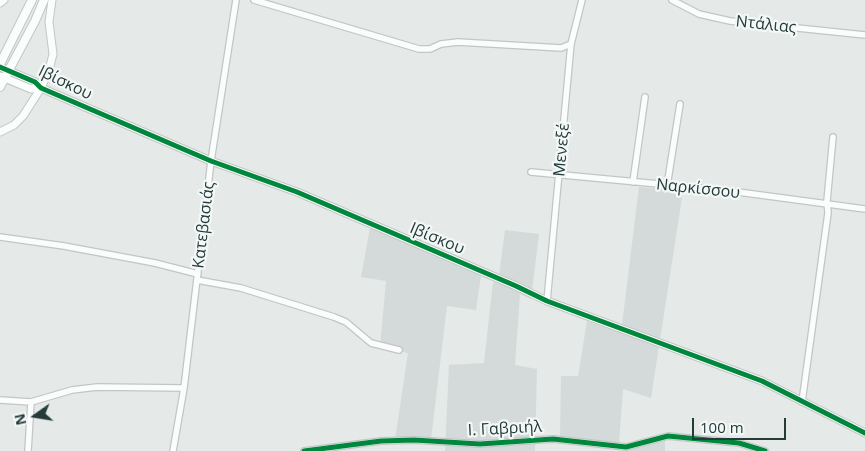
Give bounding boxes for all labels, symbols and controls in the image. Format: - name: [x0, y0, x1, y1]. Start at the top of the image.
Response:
- street label: Ντάλιας: [735, 12, 797, 38]
- street label: Ιβίσκου: [35, 62, 95, 104]
- street label: Μενεξέ: [550, 122, 574, 178]
- street label: Ναρκίσσου: [655, 175, 741, 203]
- street label: Κατεβασιάς: [189, 181, 219, 269]
- street label: Ιβίσκου: [407, 219, 467, 259]
- north arrow: [10, 391, 60, 441]
- scale bar: [695, 408, 789, 440]
- text: N: [9, 412, 30, 427]
- street label: Ι. Γαβριήλ: [467, 417, 543, 441]
- text: 100 m: [700, 417, 744, 437]

